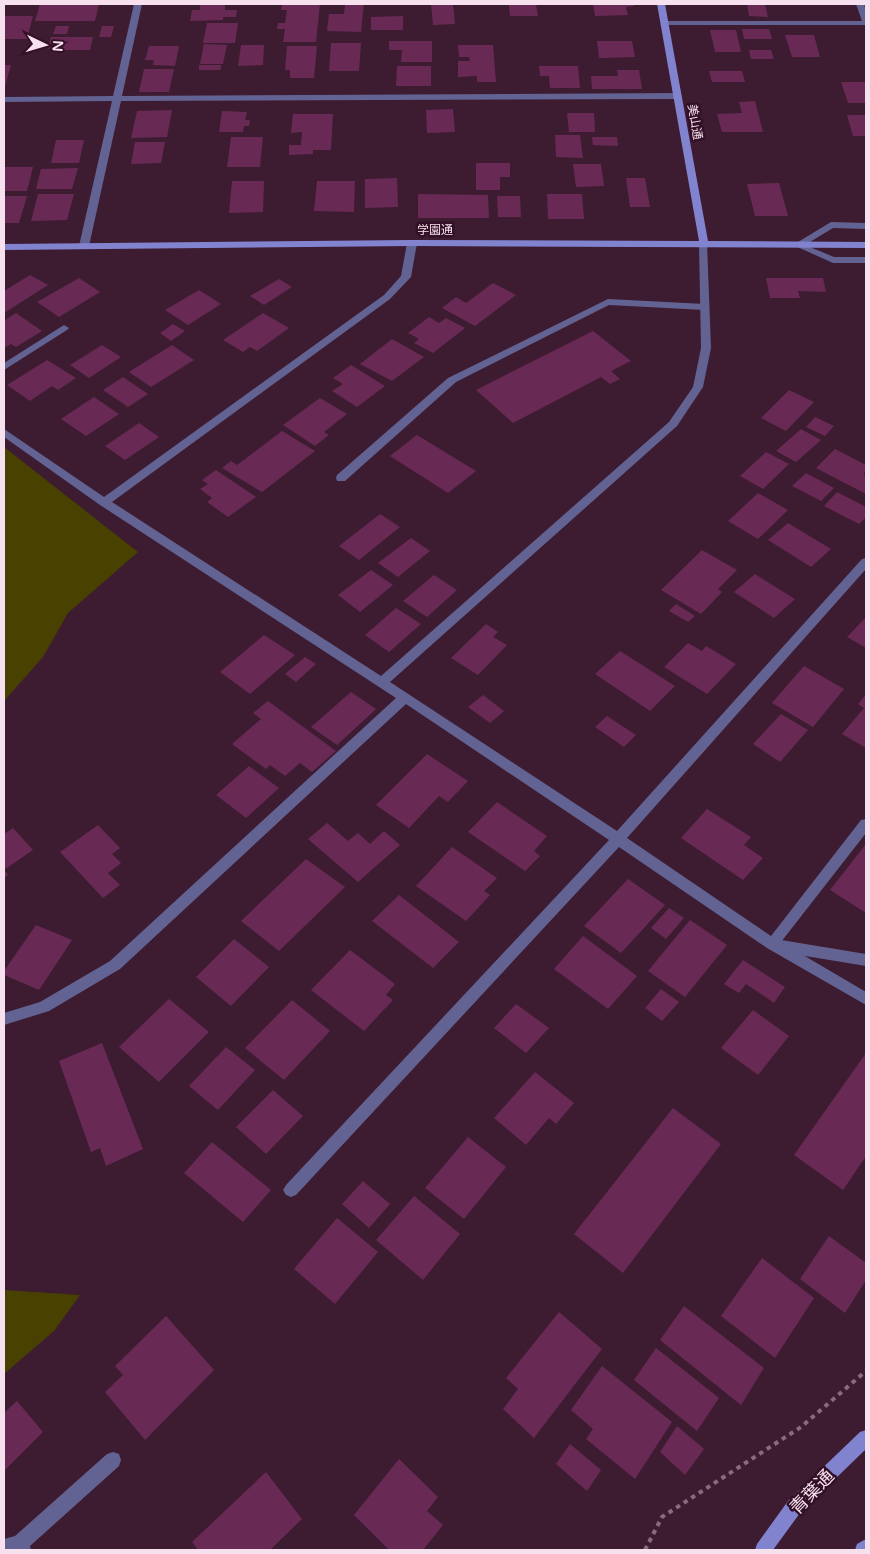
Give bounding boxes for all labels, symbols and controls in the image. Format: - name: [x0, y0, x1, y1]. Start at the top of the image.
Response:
- north arrow: [20, 20, 70, 70]
- text: N: [48, 40, 66, 52]
- street label: 美山通: [685, 103, 705, 141]
- street label: 学園通: [417, 223, 453, 237]
- street label: 青葉通: [785, 1465, 839, 1519]

